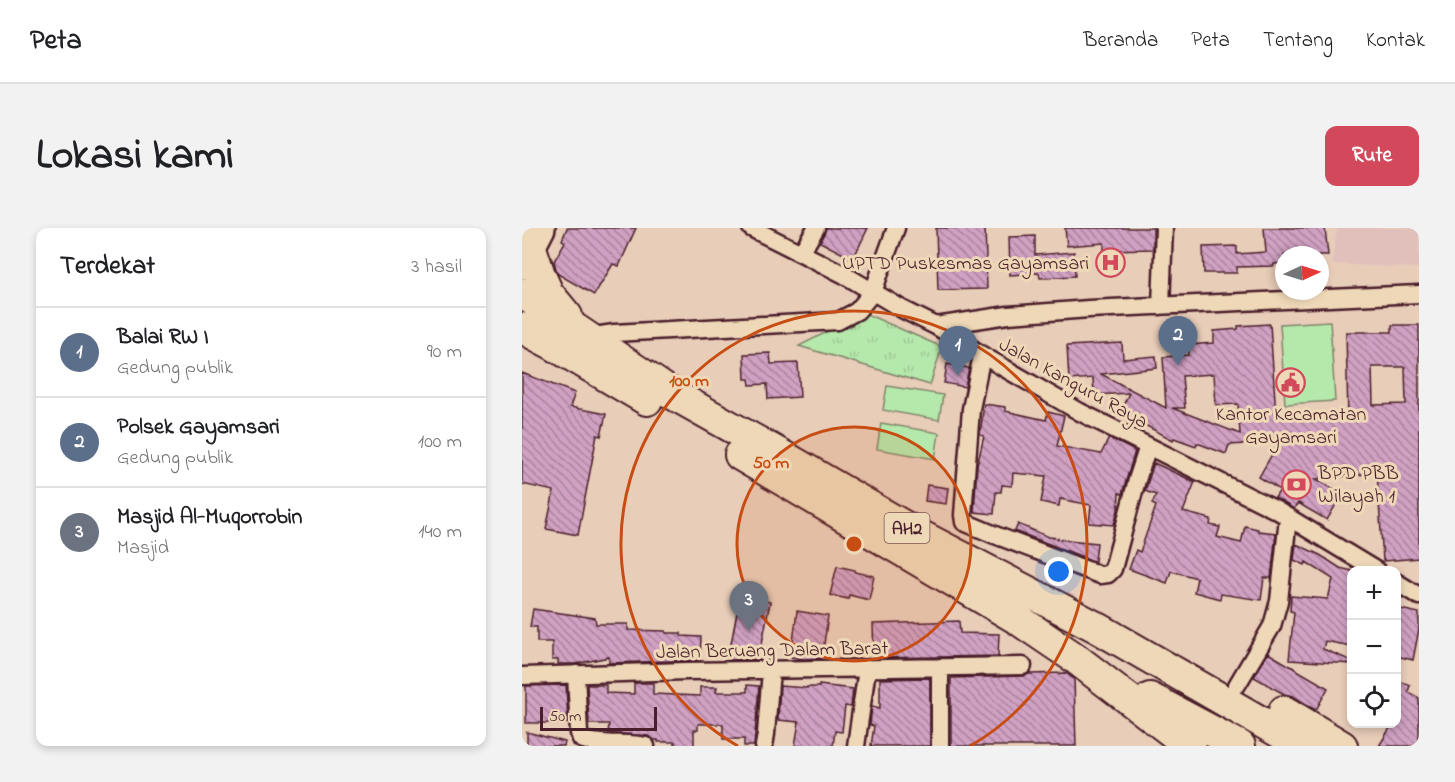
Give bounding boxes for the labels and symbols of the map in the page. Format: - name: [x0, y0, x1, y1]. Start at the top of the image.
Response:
- hospital icon: UPTD Puskesmas Gayamsari: [1094, 246, 1126, 278]
- north arrow: [1275, 246, 1329, 300]
- place label: UPTD Puskesmas Gayamsari: [842, 250, 1089, 279]
- pin: 2: [1158, 316, 1198, 366]
- pin: 1: [938, 326, 978, 376]
- street label: Jalan Kanguru Raya: [992, 331, 1153, 438]
- public building icon: Kantor Kecamatan Gayamsari: [1275, 366, 1307, 398]
- text: 100 m: [669, 369, 709, 395]
- place label: Kantor Kecamatan Gayamsari: [1216, 401, 1366, 453]
- text: 50 m: [753, 451, 789, 477]
- place label: BPD PBB Wilayah 1: [1317, 460, 1399, 512]
- bank icon: BPD PBB Wilayah 1: [1281, 468, 1313, 500]
- road number: AH2: [884, 513, 930, 543]
- centre of rings: [844, 534, 864, 554]
- your location: [1044, 557, 1073, 586]
- pin: 3: [730, 582, 768, 631]
- street label: Jalan Beruang Dalam Barat: [656, 635, 889, 669]
- scale bar: [540, 704, 657, 732]

